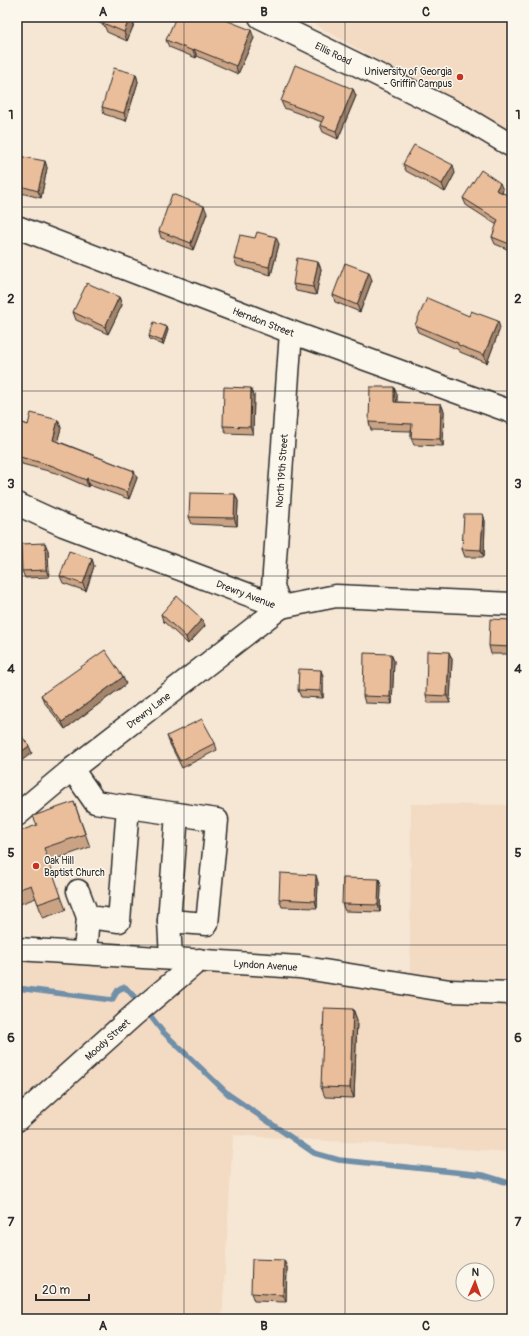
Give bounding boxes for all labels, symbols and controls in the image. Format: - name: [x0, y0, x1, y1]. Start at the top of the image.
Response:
- text: A: [99, 4, 108, 20]
- text: B: [260, 4, 268, 20]
- text: C: [422, 4, 430, 20]
- street label: Ellis Road: [313, 40, 354, 68]
- place label: University of Georgia - Griffin Campus: [364, 66, 453, 90]
- marker: University of Georgia - Griffin Campus: [455, 72, 465, 82]
- text: 1: [8, 107, 14, 123]
- text: 1: [515, 107, 521, 123]
- text: 2: [7, 291, 15, 307]
- text: 2: [514, 291, 522, 307]
- street label: Herndon Street: [231, 305, 297, 340]
- street label: North 19th Street: [274, 433, 291, 508]
- text: 3: [7, 476, 15, 492]
- text: 3: [514, 476, 522, 492]
- street label: Drewry Avenue: [214, 578, 277, 611]
- text: 4: [7, 661, 15, 677]
- text: 4: [514, 661, 522, 677]
- street label: Drewry Lane: [125, 690, 173, 731]
- text: 5: [7, 845, 15, 861]
- text: 5: [514, 845, 522, 861]
- place label: Oak Hill Baptist Church: [44, 855, 105, 879]
- marker: Oak Hill Baptist Church: [31, 861, 41, 871]
- street label: Lyndon Avenue: [233, 958, 298, 974]
- street label: Moody Street: [83, 1016, 133, 1063]
- text: 6: [7, 1030, 15, 1046]
- text: 6: [514, 1030, 522, 1046]
- text: 7: [8, 1214, 15, 1230]
- text: 7: [515, 1214, 522, 1230]
- north arrow: [455, 1262, 495, 1302]
- text: N: [471, 1266, 480, 1279]
- scale bar: [36, 1276, 89, 1302]
- text: 20 m: [42, 1283, 71, 1298]
- text: A: [99, 1318, 108, 1334]
- text: B: [260, 1318, 268, 1334]
- text: C: [422, 1318, 430, 1334]

